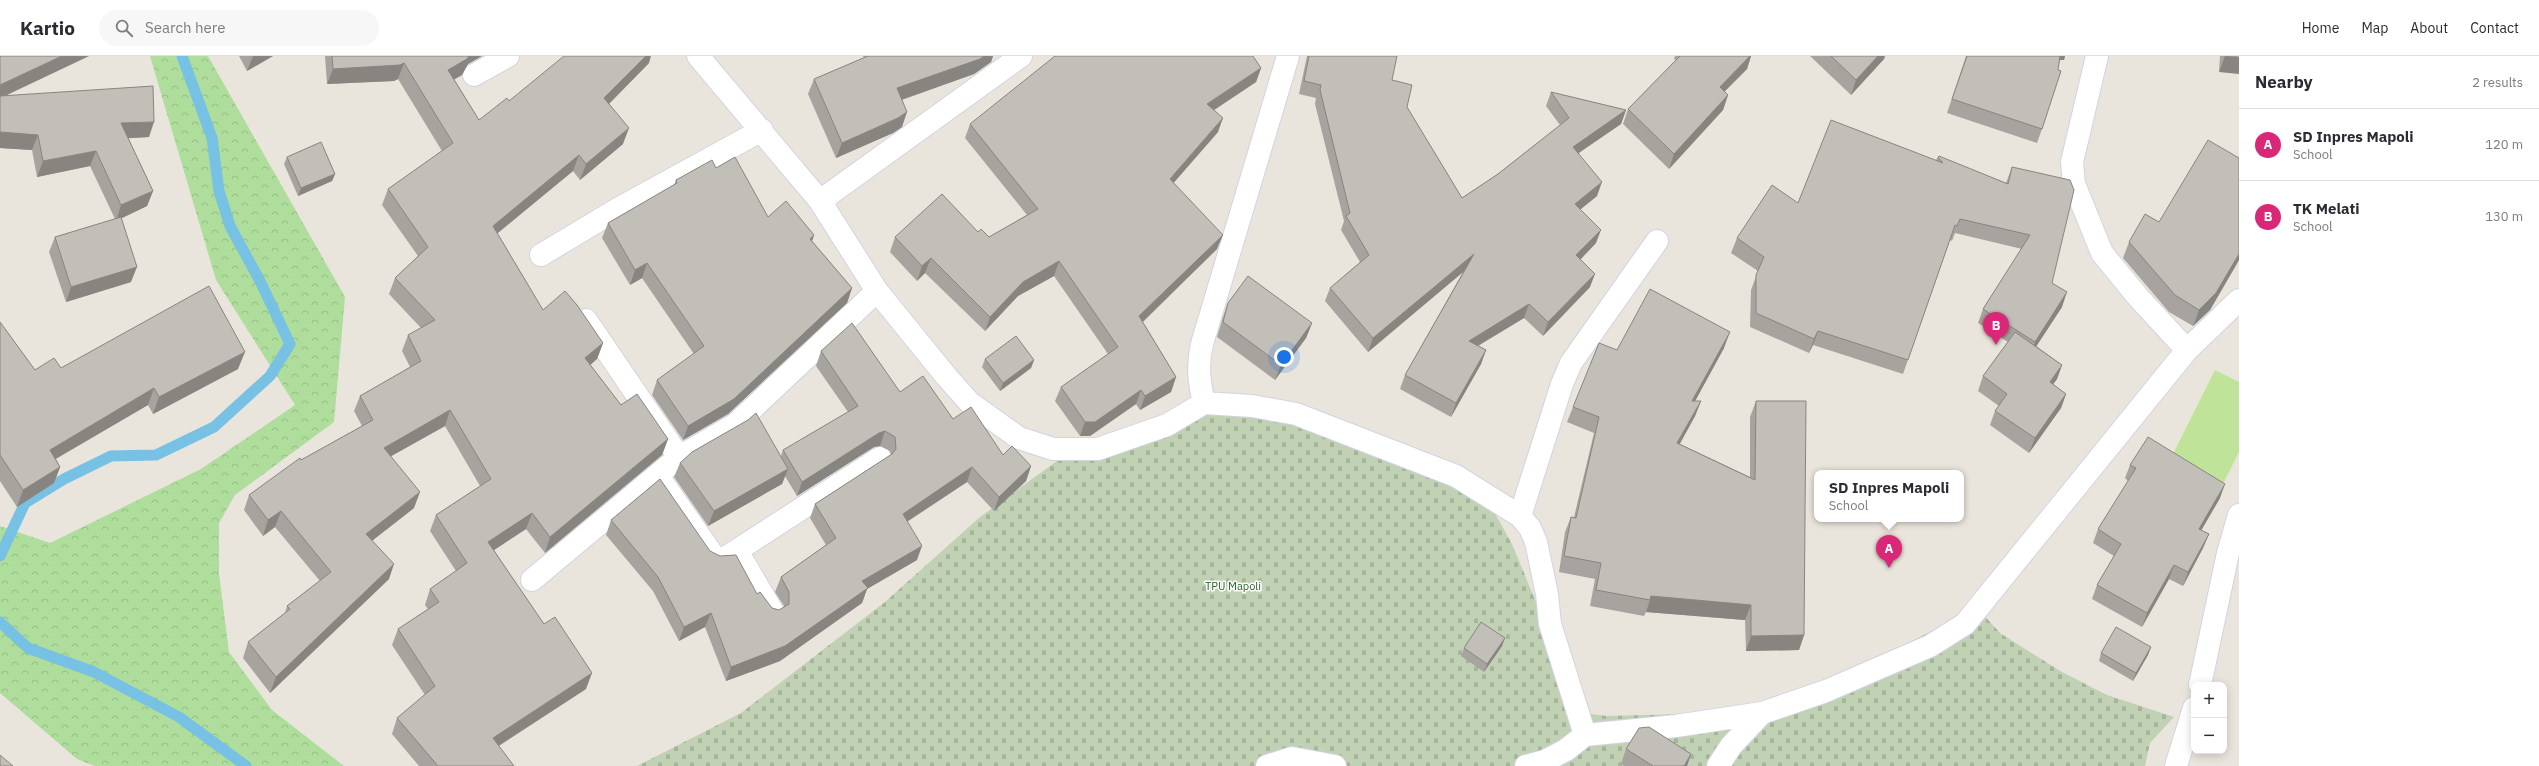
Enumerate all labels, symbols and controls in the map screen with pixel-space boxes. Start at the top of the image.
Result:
search box [99,10,379,46]
text: Kartio [20,16,75,40]
icon: search [113,17,135,39]
text: Search here [145,18,225,37]
text: Home [2302,19,2339,37]
text: Map [2361,19,2388,37]
text: About [2410,19,2448,37]
text: Contact [2470,19,2519,37]
text: Nearby [2255,71,2313,93]
text: 2 results [2472,74,2523,91]
text: SD Inpres Mapoli [2293,127,2414,146]
text: A [2264,136,2272,153]
text: 120 m [2485,136,2523,153]
text: School [2293,146,2333,163]
text: TK Melati [2293,199,2359,218]
text: B [2264,208,2272,225]
text: 130 m [2485,208,2523,225]
text: School [2293,218,2333,235]
pin: B [1983,312,2009,345]
your location [1274,347,1294,367]
popup [1814,470,1964,522]
text: SD Inpres Mapoli [1829,478,1949,497]
text: School [1829,497,1868,514]
pin: A [1876,535,1902,568]
park label: TPU Mapoli [1205,579,1261,593]
map controls [2191,682,2227,754]
button: + [2191,682,2227,718]
button: − [2191,718,2227,754]

